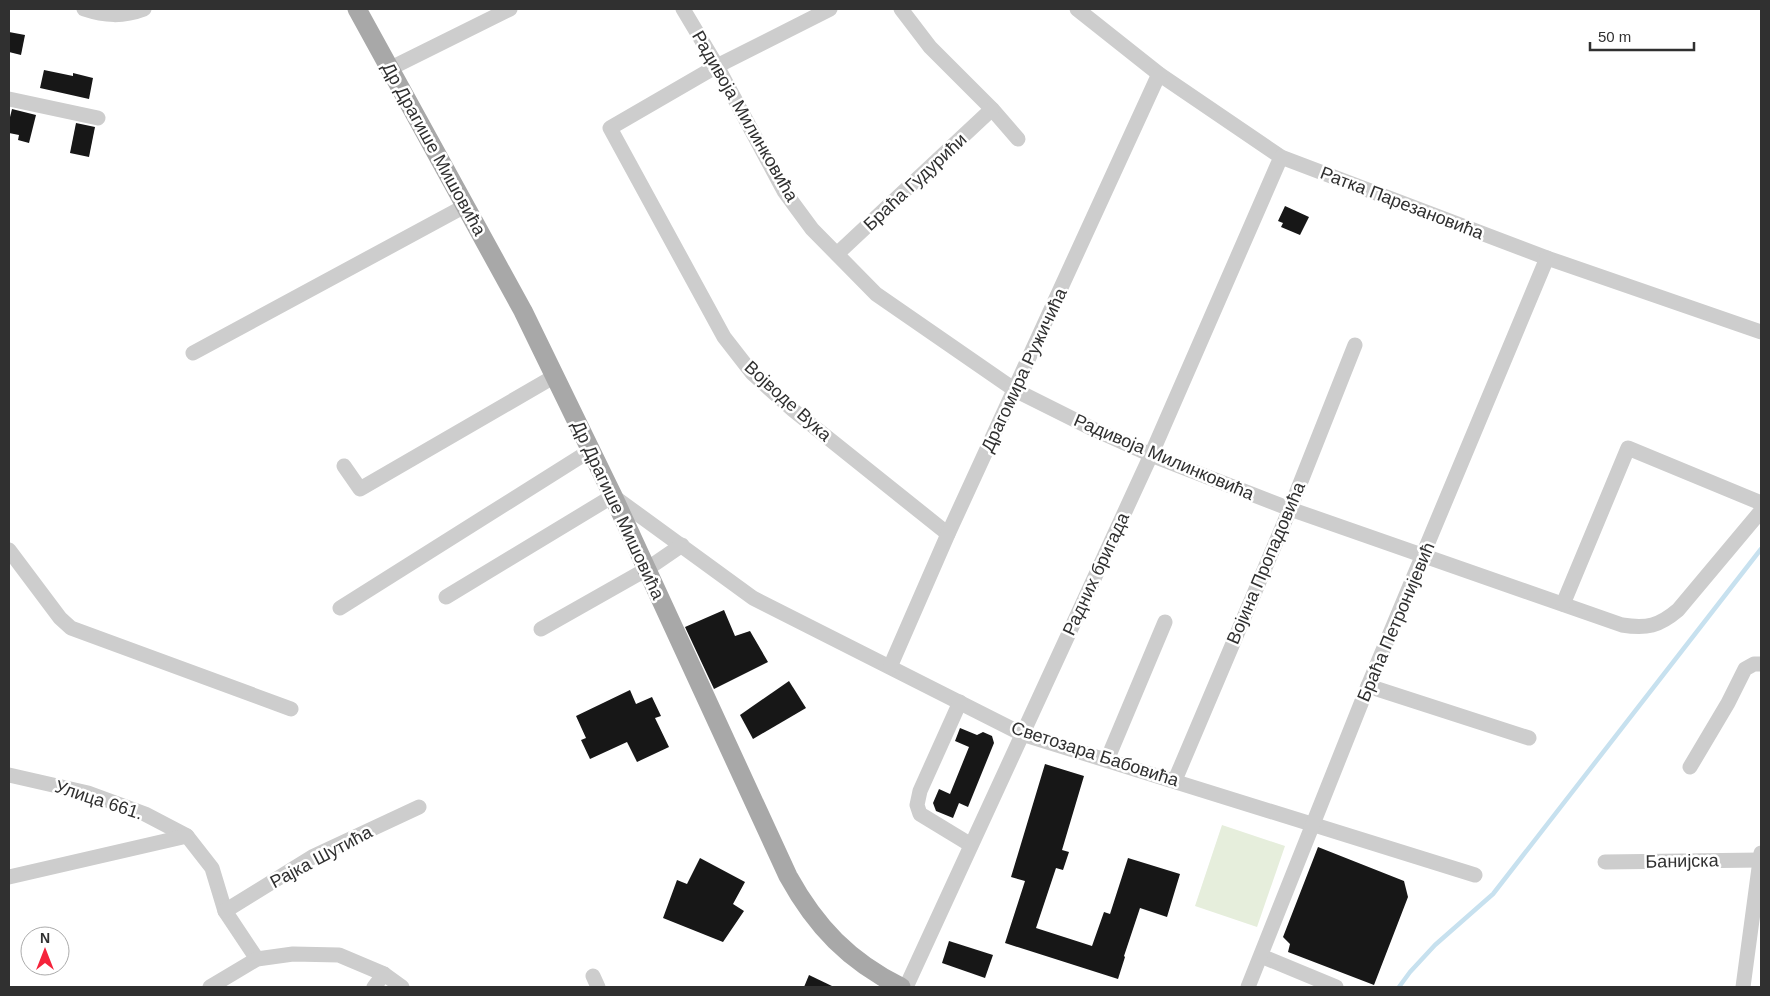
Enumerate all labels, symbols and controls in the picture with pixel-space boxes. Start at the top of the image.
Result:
scale bar [1590,20,1694,52]
street label: Радивоја Милинковића [688,27,803,206]
text: 50 m [1598,28,1631,45]
street label: Др Драгише Мишовића [378,59,490,240]
street label: Браћа Гудурићи [859,129,971,235]
street label: Ратка Парезановића [1318,163,1487,244]
street label: Драгомира Ружичића [977,284,1071,455]
street label: Војводе Вука [741,357,836,446]
street label: Радивоја Милинковића [1071,410,1258,504]
street label: Др Драгише Мишовића [568,418,669,603]
street label: Војина Пропадовића [1223,478,1310,647]
street label: Радних бригада [1059,509,1134,638]
street label: Браћа Петронијевић [1353,539,1439,705]
street label: Светозара Бабовића [1009,717,1182,791]
street label: Улица 661. [53,776,145,824]
street label: Рајка Шутића [267,821,376,892]
street label: Банијска [1645,850,1720,872]
north arrow [20,926,70,976]
text: N [40,930,50,946]

